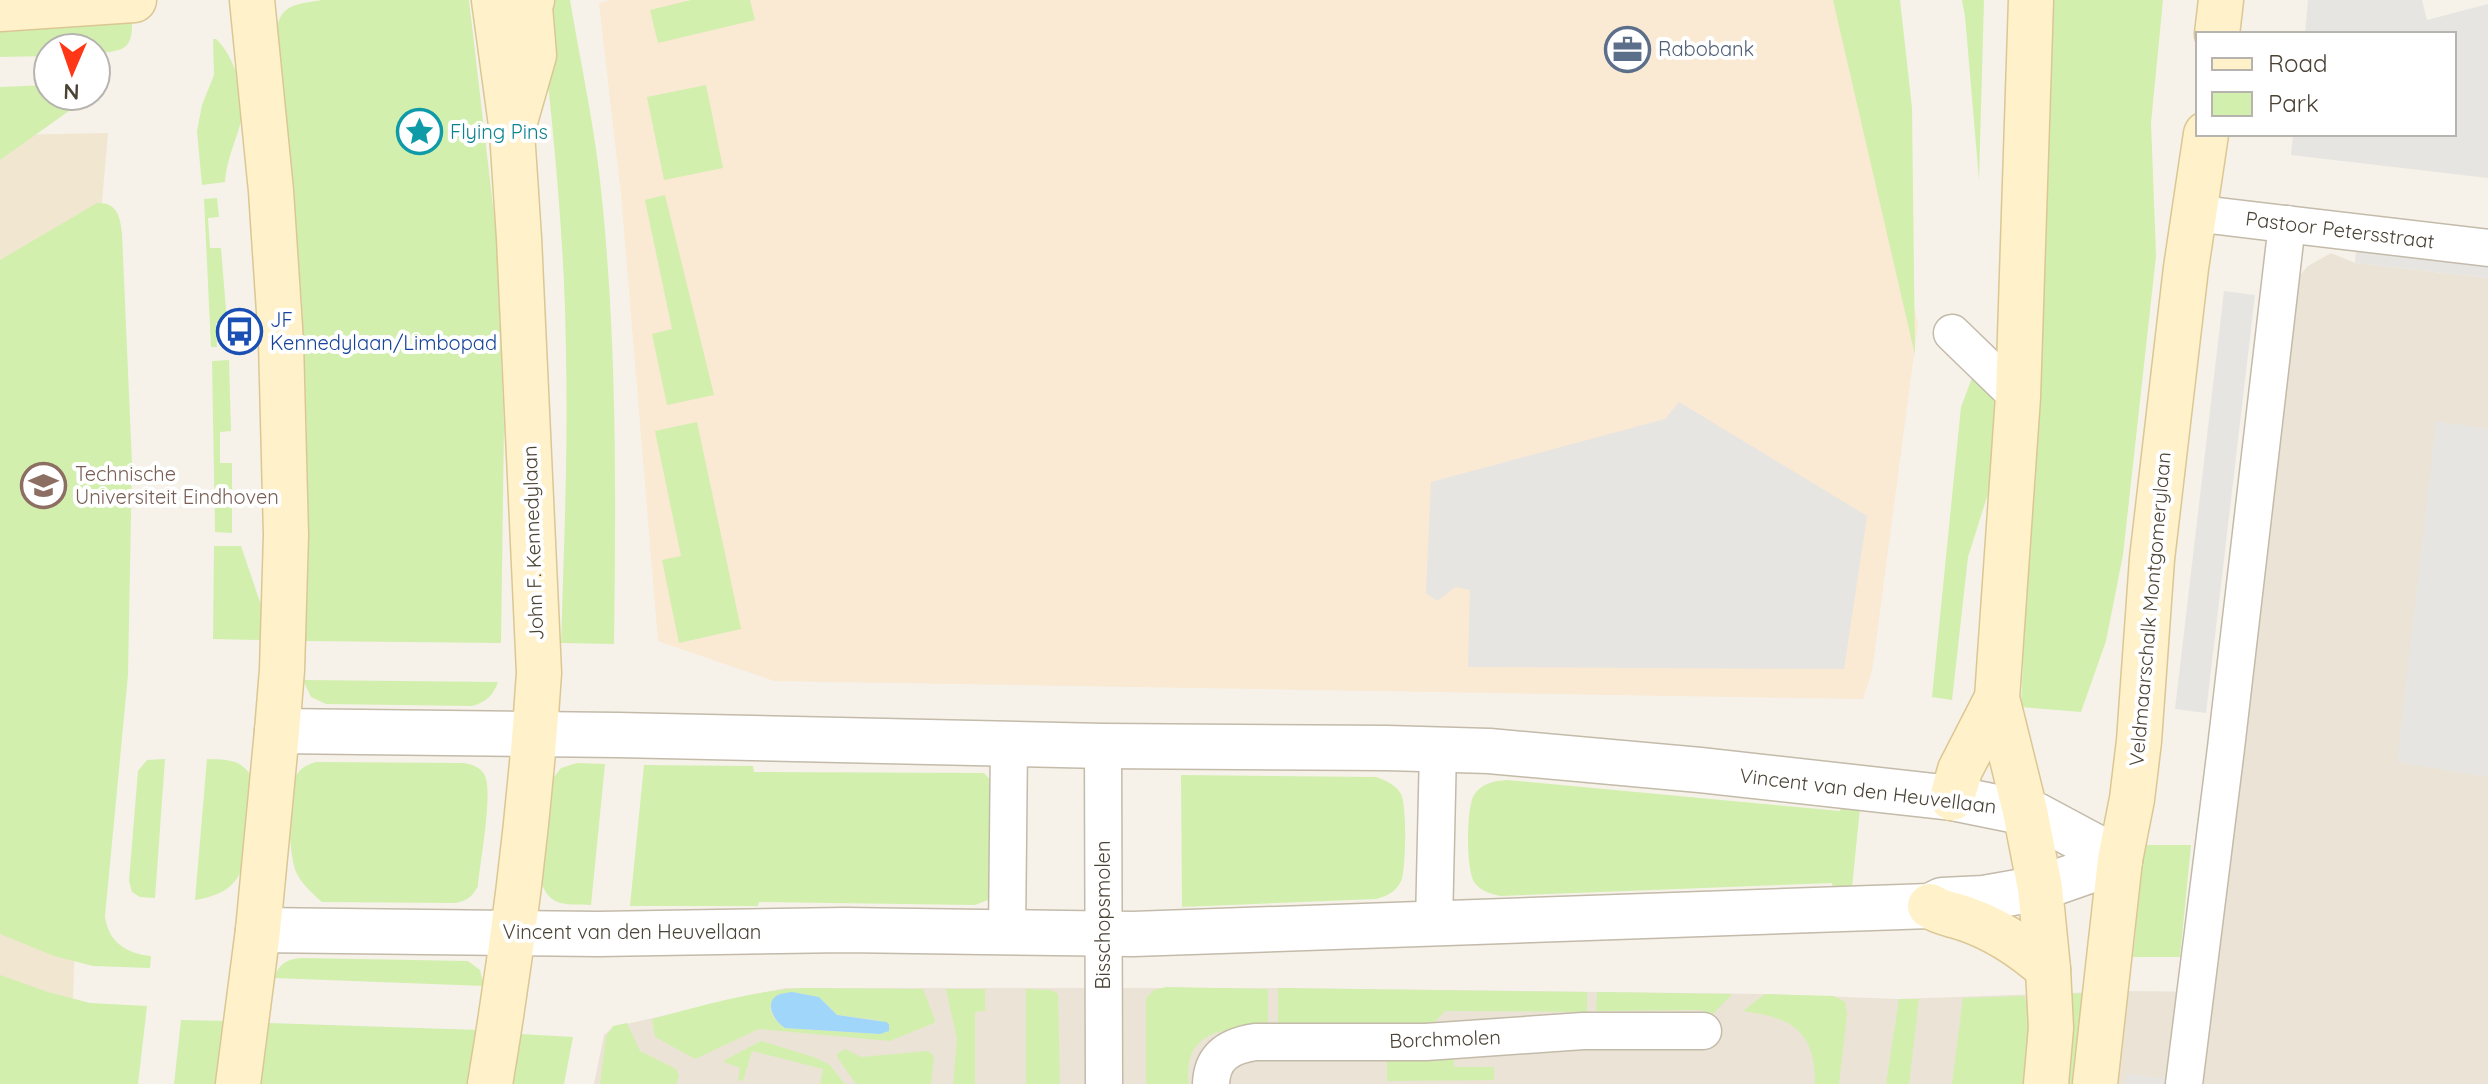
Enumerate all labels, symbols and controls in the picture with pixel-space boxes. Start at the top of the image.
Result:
office icon: Rabobank [1603,25,1651,73]
north arrow [32,32,112,112]
legend [2196,32,2456,136]
place label: Rabobank [1658,36,1754,61]
text: Road [2268,48,2328,78]
text: N [63,78,80,106]
text: Park [2268,88,2319,118]
place icon: Flying Pins [395,108,443,156]
place label: Flying Pins [450,119,548,144]
street label: Pastoor Petersstraat [2244,206,2436,254]
place label: JF Kennedylaan/Limbopad [270,307,497,355]
bus stop icon: JF Kennedylaan/Limbopad [215,308,263,356]
street label: John F. Kennedylaan [517,445,548,641]
street label: Veldmaarschalk Montgomerylaan [2123,451,2176,767]
place label: Technische Universiteit Eindhoven [75,461,279,509]
school or university icon: Technische Universiteit Eindhoven [20,462,68,510]
street label: Vincent van den Heuvellaan [1738,762,1998,819]
street label: Bisschopsmolen [1090,841,1115,989]
street label: Vincent van den Heuvellaan [503,919,761,944]
street label: Borchmolen [1389,1024,1501,1053]

